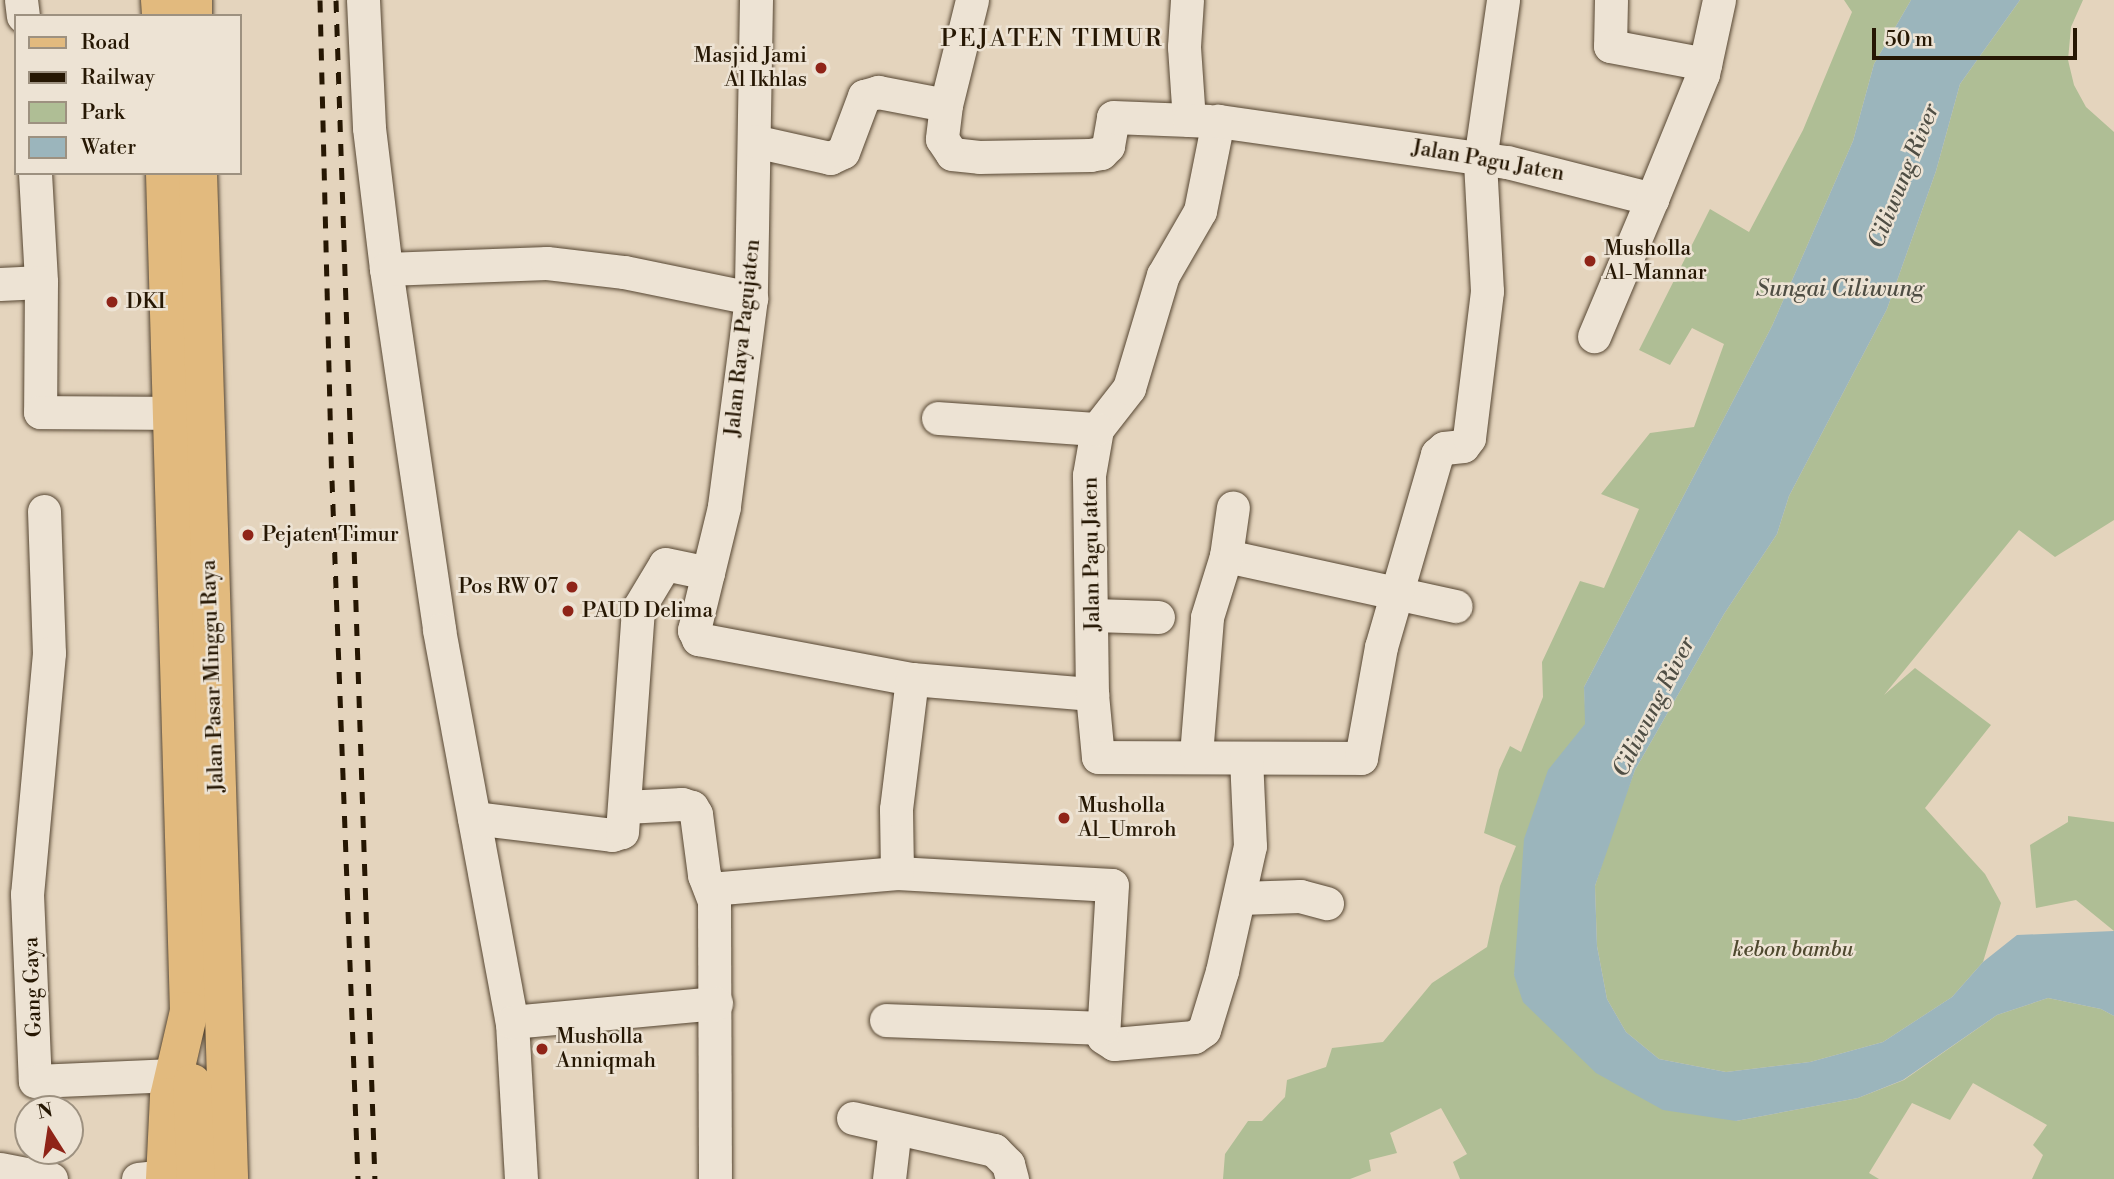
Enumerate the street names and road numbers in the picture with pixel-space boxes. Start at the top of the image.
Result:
street label: Jalan Pagu Jaten [1410,135,1566,187]
street label: Jalan Raya Pagujaten [720,238,766,438]
street label: Jalan Pagu Jaten [1078,477,1106,631]
street label: Jalan Pasar Minggu Raya [196,559,230,793]
street label: Gang Gaya [19,936,47,1038]

